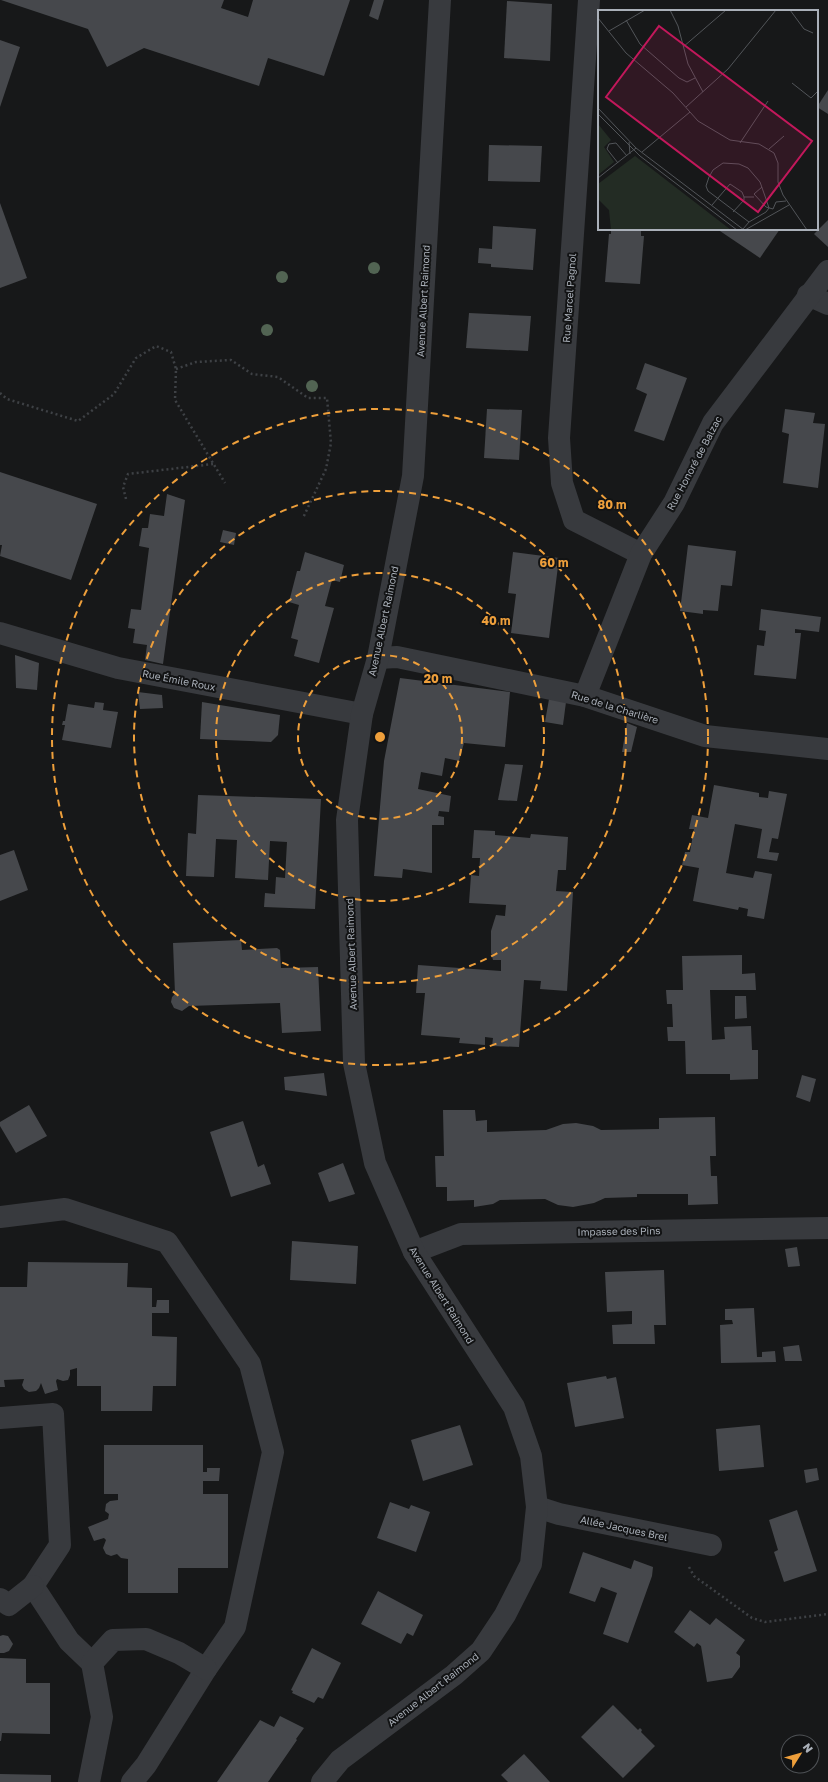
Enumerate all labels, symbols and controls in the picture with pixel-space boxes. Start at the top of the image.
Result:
inset map [598,10,818,230]
street label: Avenue Albert Raimond [414,245,432,357]
street label: Rue Marcel Pagnol [560,253,578,343]
street label: Rue Honoré de Balzac [664,413,724,512]
text: 80 m [598,497,626,512]
text: 60 m [540,555,568,570]
street label: Avenue Albert Raimond [365,565,401,677]
text: 40 m [482,613,510,628]
street label: Rue Émile Roux [141,667,217,693]
text: 20 m [424,671,452,686]
street label: Rue de la Charlière [570,688,660,726]
centre of rings [373,730,387,744]
street label: Avenue Albert Raimond [343,898,359,1010]
street label: Impasse des Pins [577,1224,661,1238]
street label: Avenue Albert Raimond [407,1244,477,1346]
street label: Allée Jacques Brel [579,1513,669,1543]
street label: Avenue Albert Raimond [385,1650,481,1728]
north arrow [780,1734,820,1774]
text: N [801,1740,816,1755]

